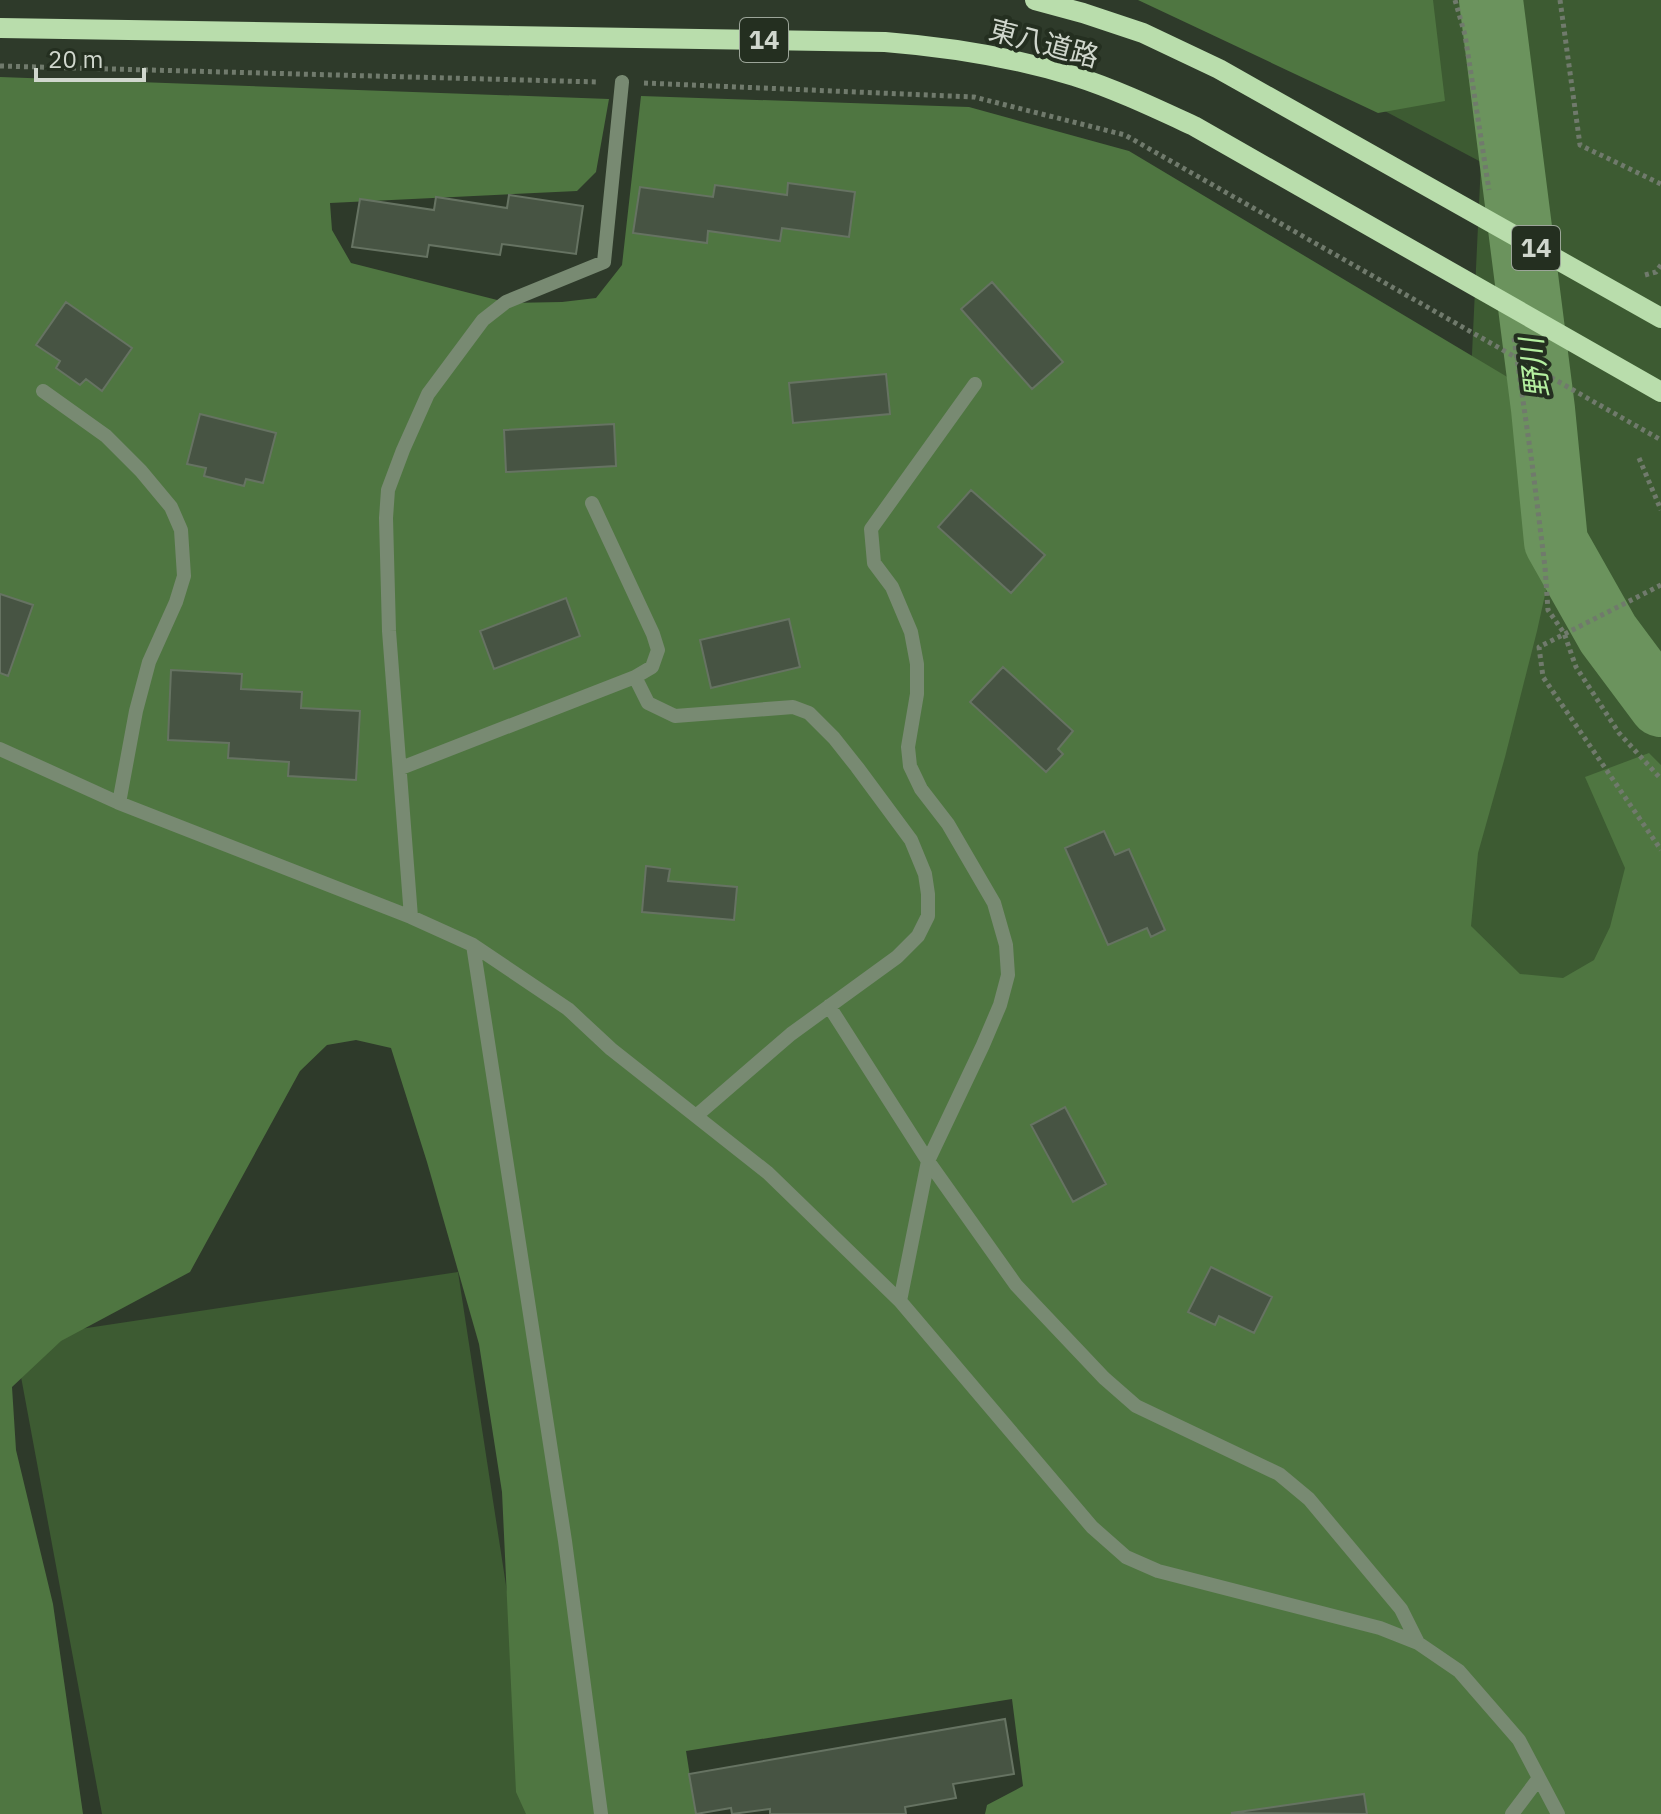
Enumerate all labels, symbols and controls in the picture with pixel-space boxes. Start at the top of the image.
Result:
street label: 東八道路 [985,10,1103,75]
road number: 14 [740,18,788,62]
scale bar [36,32,144,82]
text: 20 m [48,43,103,75]
road number: 14 [1512,226,1560,270]
water label: 野川 [1510,333,1557,400]

